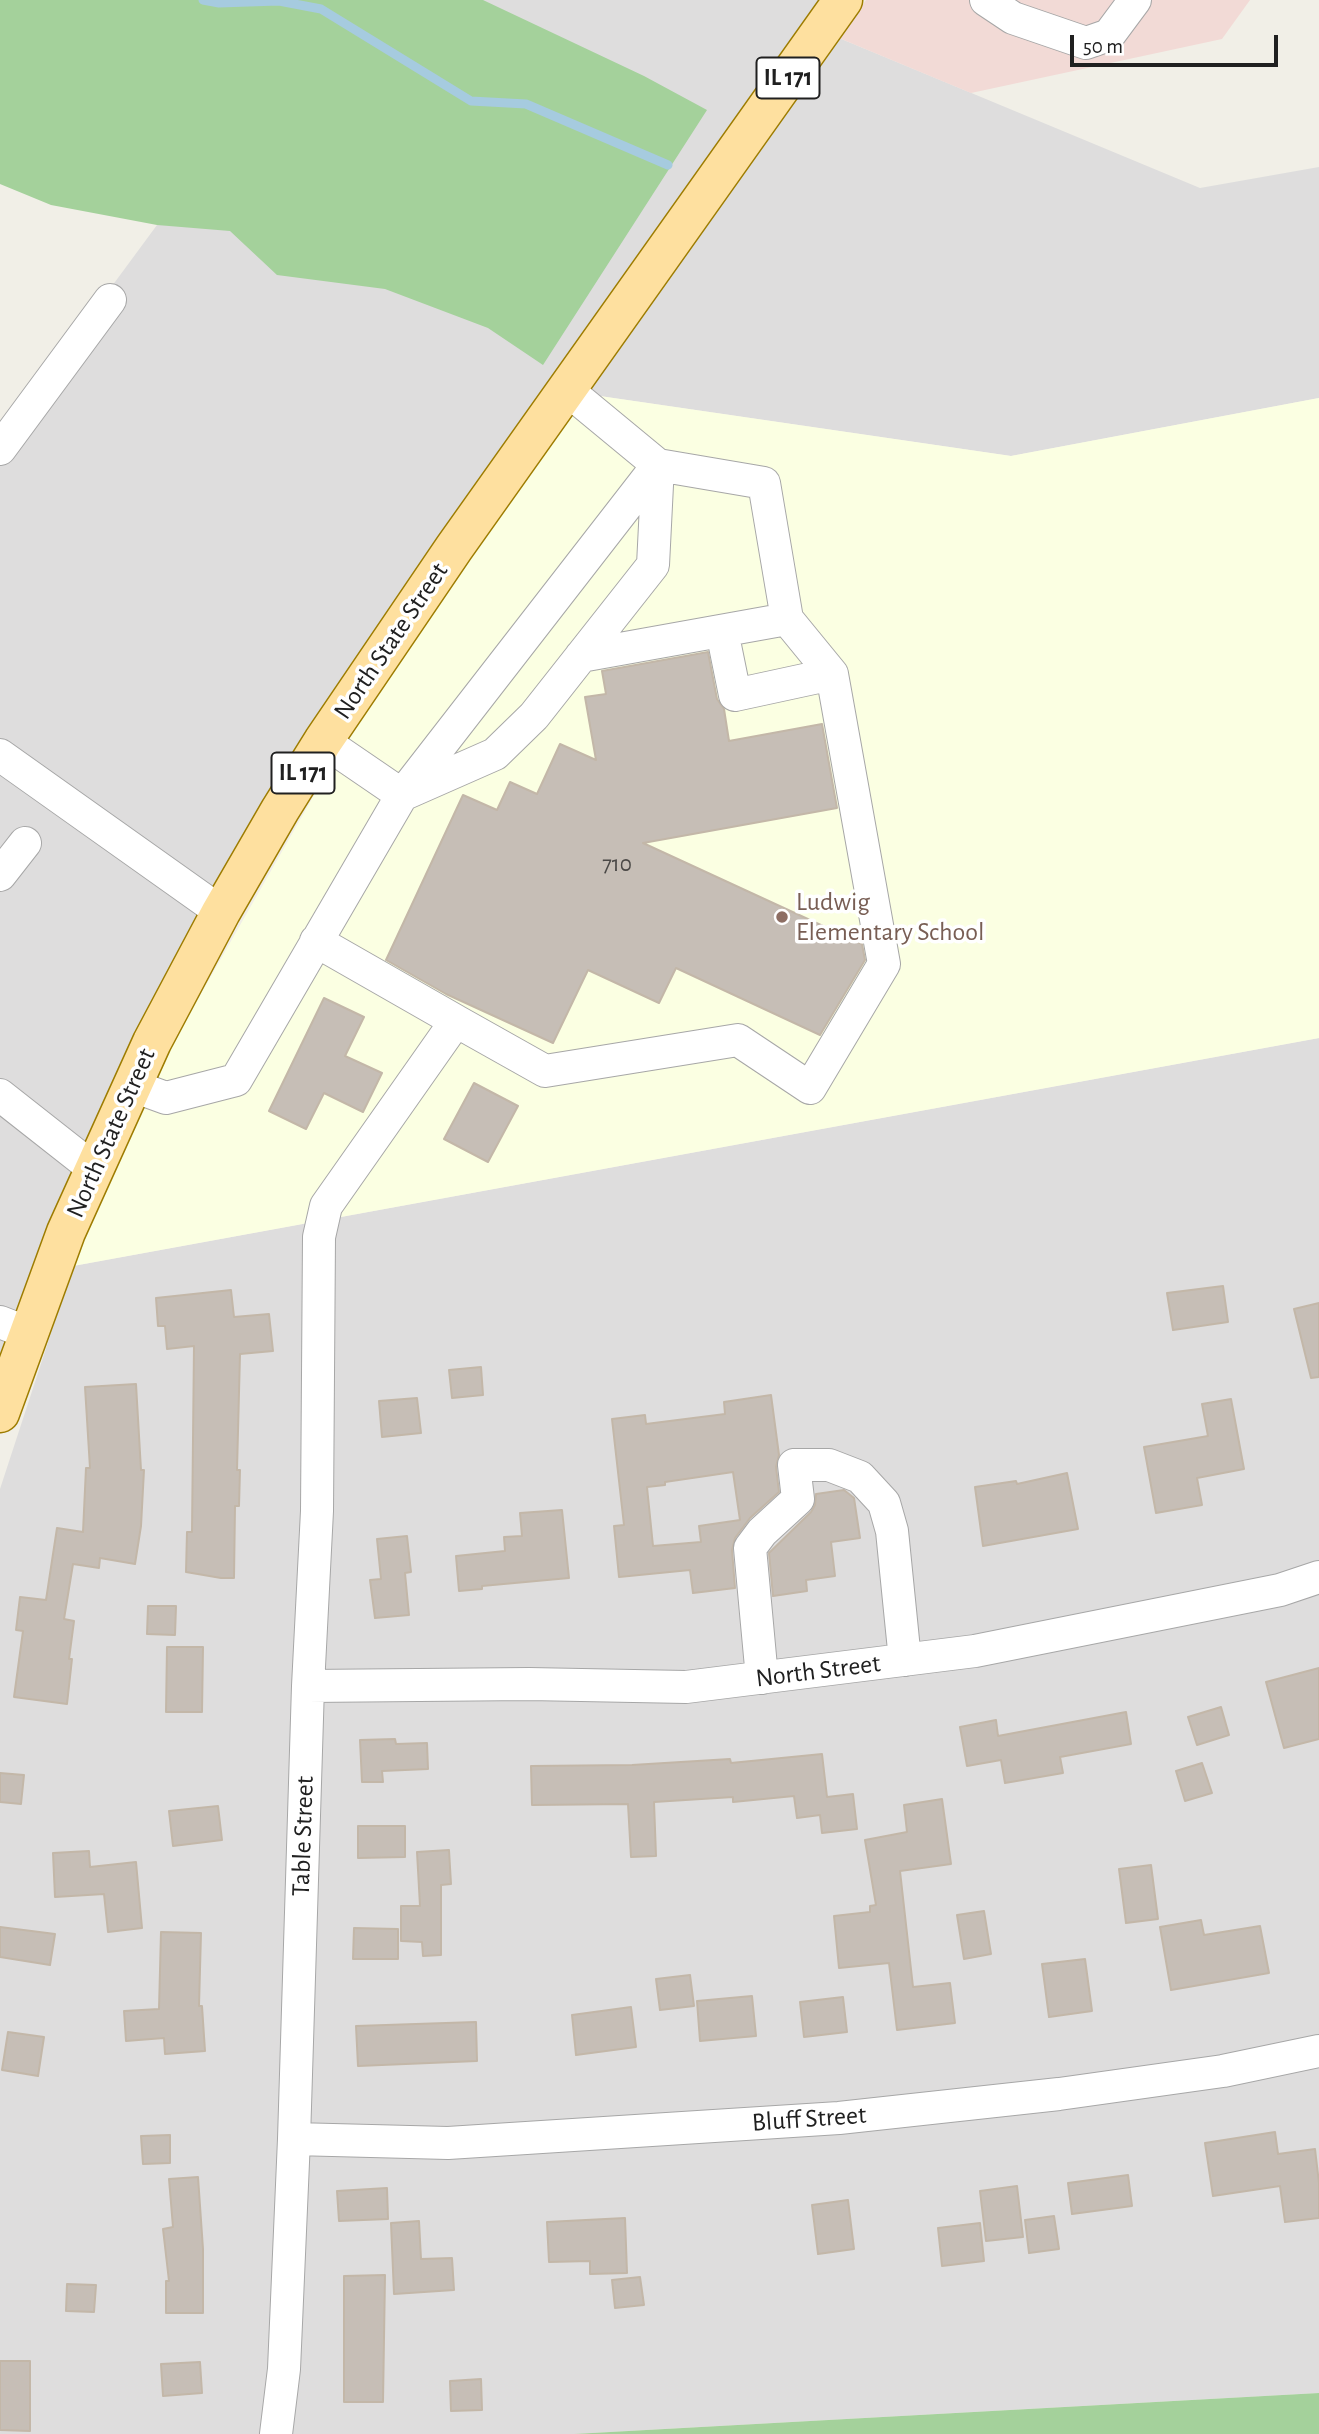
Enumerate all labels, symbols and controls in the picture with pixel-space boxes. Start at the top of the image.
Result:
scale bar [1074,21,1282,65]
text: 50 m [1083,36,1123,57]
road number: IL 171 [756,57,820,98]
street label: North State Street [327,557,455,725]
road number: IL 171 [272,752,334,794]
house number: 710 [602,850,632,878]
place label: Ludwig Elementary School [796,886,984,948]
marker: Ludwig Elementary School [774,909,790,925]
street label: North State Street [60,1043,162,1223]
street label: North Street [754,1648,882,1694]
street label: Table Street [285,1775,321,1897]
street label: Bluff Street [751,2099,867,2139]

